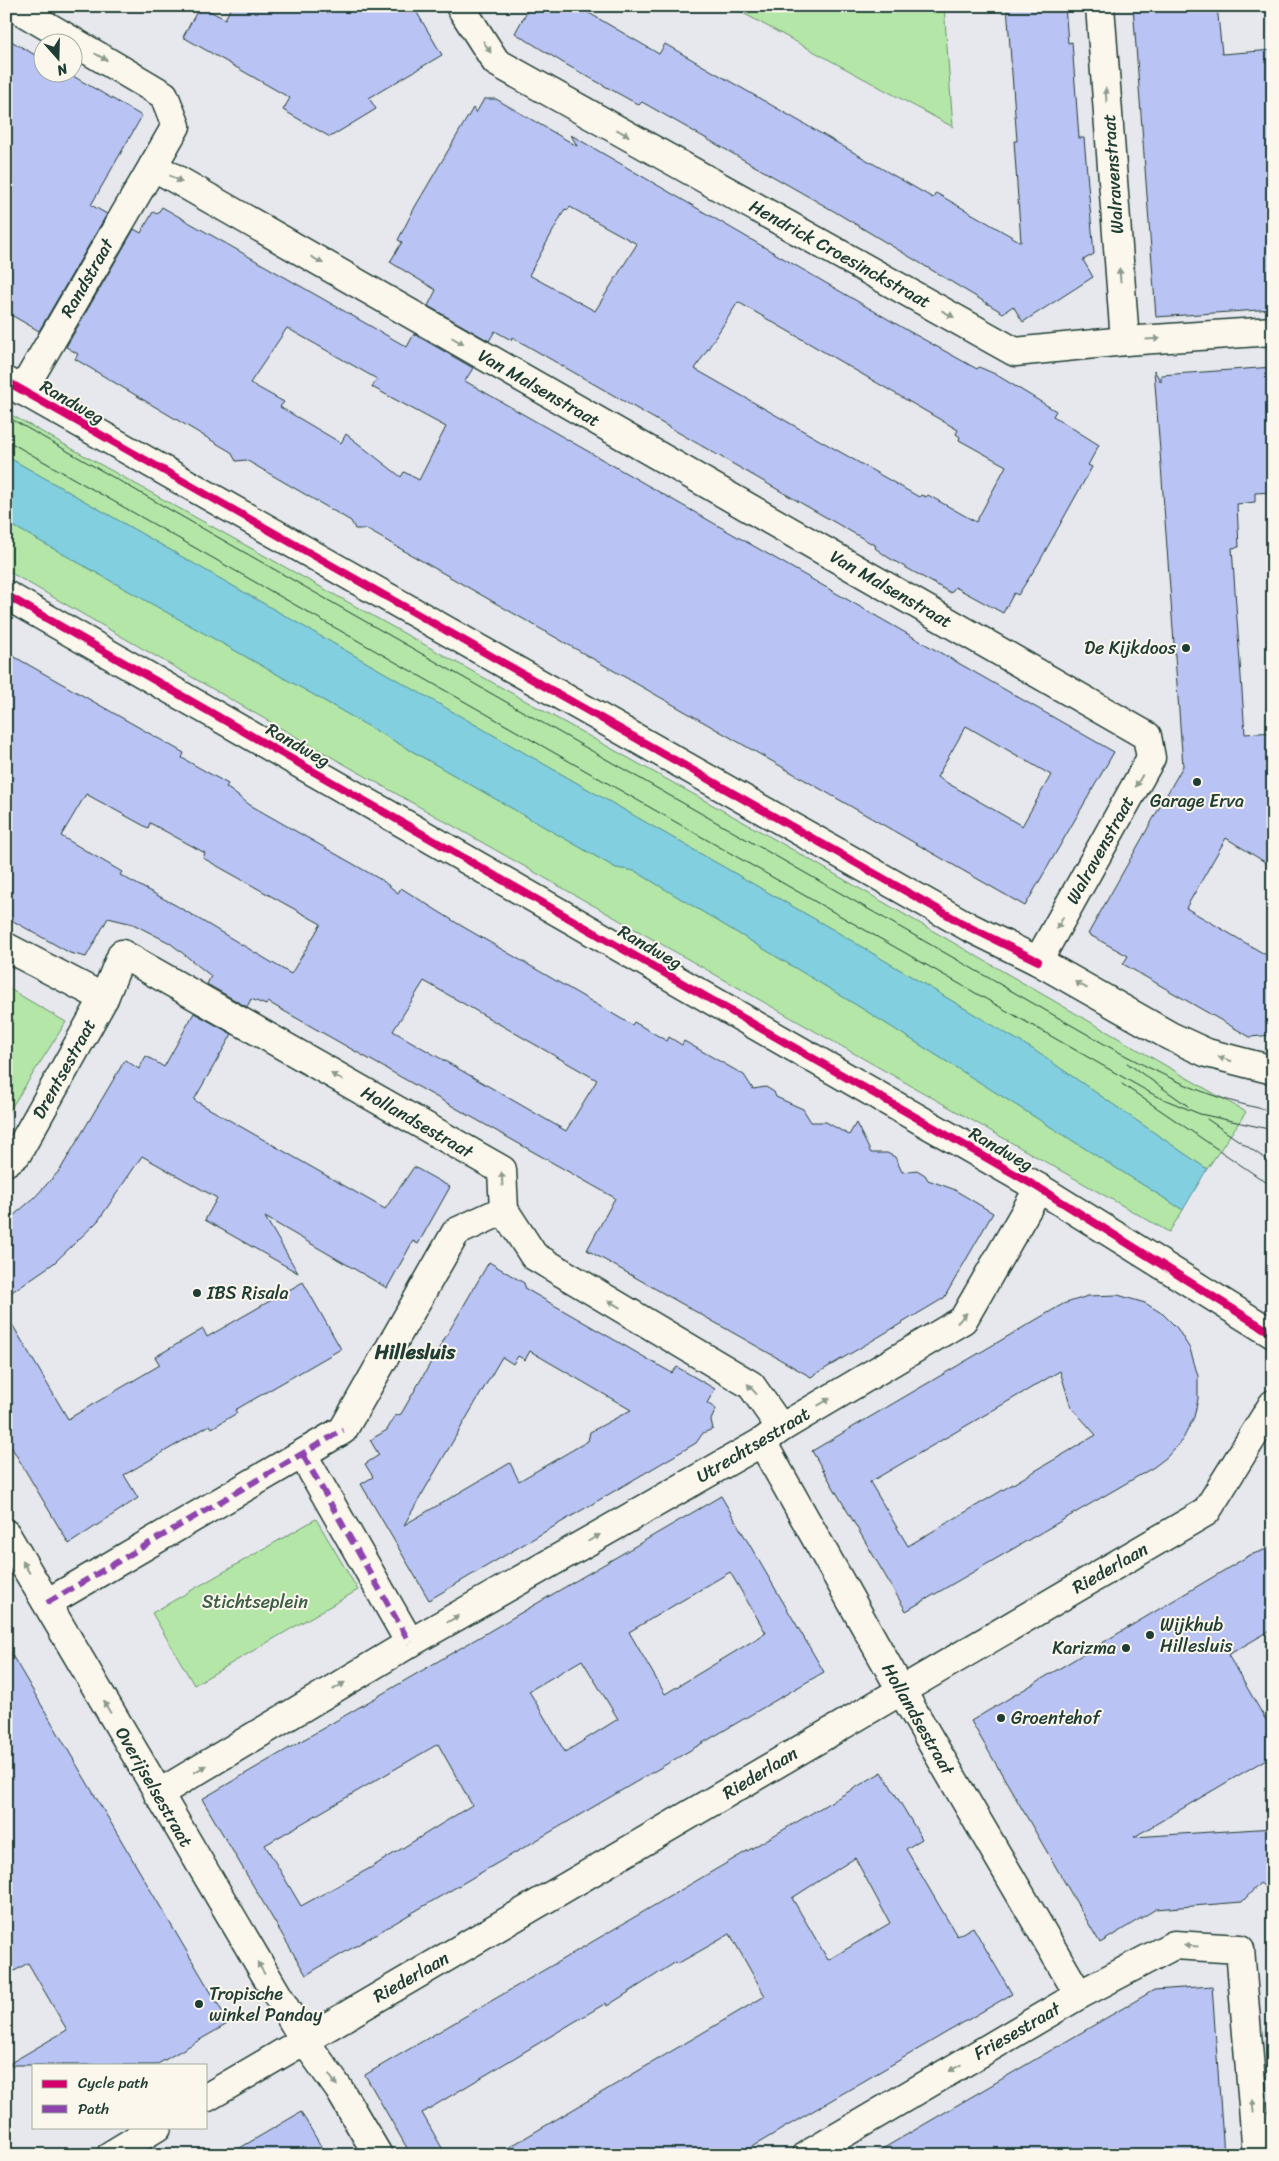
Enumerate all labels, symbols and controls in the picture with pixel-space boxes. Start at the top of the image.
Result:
north arrow [32,32,82,82]
one-way arrow [482,41,491,54]
one-way arrow [94,53,107,62]
text: N [53,56,72,83]
one-way arrow [1102,87,1110,103]
street label: Walravenstraat [1093,113,1133,235]
one-way arrow [616,128,629,137]
one-way arrow [170,175,183,184]
street label: Hendrick Croesinckstraat [743,191,937,317]
street label: Randstraat [51,232,123,324]
one-way arrow [311,256,324,265]
one-way arrow [1116,267,1124,283]
one-way arrow [941,310,955,319]
one-way arrow [1145,335,1161,343]
one-way arrow [451,337,466,345]
street label: Van Malsenstraat [472,340,606,436]
street label: Randweg [34,371,110,433]
street label: Van Malsenstraat [824,541,958,637]
place label: De Kijkdoos [1084,632,1177,664]
marker: De Kijkdoos [1180,642,1192,654]
street label: Randweg [260,714,336,776]
one-way arrow [1135,773,1143,788]
marker: Garage Erva [1191,776,1203,788]
place label: Garage Erva [1150,785,1244,817]
street label: Walravenstraat [1057,790,1143,910]
street label: Randweg [612,916,688,978]
one-way arrow [1056,916,1064,930]
one-way arrow [1074,981,1088,990]
street label: Drentsestraat [23,1013,105,1125]
one-way arrow [1218,1055,1233,1063]
one-way arrow [331,1072,344,1081]
street label: Hollandsestraat [355,1077,480,1168]
street label: Randweg [963,1118,1039,1180]
one-way arrow [497,1170,505,1186]
place label: IBS Risala [206,1277,289,1309]
marker: IBS Risala [191,1287,203,1299]
one-way arrow [608,1299,621,1308]
one-way arrow [956,1312,968,1324]
district label: Hillesluis [374,1335,456,1370]
one-way arrow [746,1383,758,1395]
street label: Utrechtsestraat [690,1398,817,1492]
one-way arrow [817,1398,830,1407]
street label: Riederlaan [1066,1533,1154,1603]
one-way arrow [587,1534,600,1543]
one-way arrow [21,1561,30,1574]
park label: Stichtseplein [202,1586,308,1618]
place label: Wijkhub Hillesluis [1160,1609,1233,1662]
one-way arrow [445,1615,460,1623]
marker: Wijkhub Hillesluis [1144,1629,1156,1641]
place label: Karizma [1052,1632,1116,1664]
marker: Karizma [1120,1642,1132,1654]
street label: Hollandsestraat [873,1657,964,1782]
one-way arrow [333,1681,346,1690]
one-way arrow [103,1701,112,1714]
place label: Groentehof [1011,1702,1102,1734]
marker: Groentehof [995,1712,1007,1724]
street label: Overijselsestraat [106,1721,202,1854]
street label: Riederlaan [716,1738,804,1808]
one-way arrow [193,1765,206,1774]
street label: Riederlaan [367,1942,455,2012]
one-way arrow [1183,1942,1199,1950]
one-way arrow [257,1961,266,1974]
place label: Tropische winkel Panday [209,1978,323,2031]
street label: Friesestraat [967,1993,1067,2069]
marker: Tropische winkel Panday [193,1998,205,2010]
one-way arrow [949,2063,962,2072]
legend [32,2064,208,2128]
text: Cycle path [78,2070,149,2096]
one-way arrow [327,2073,337,2086]
text: Path [78,2096,109,2122]
one-way arrow [1248,2098,1256,2114]

